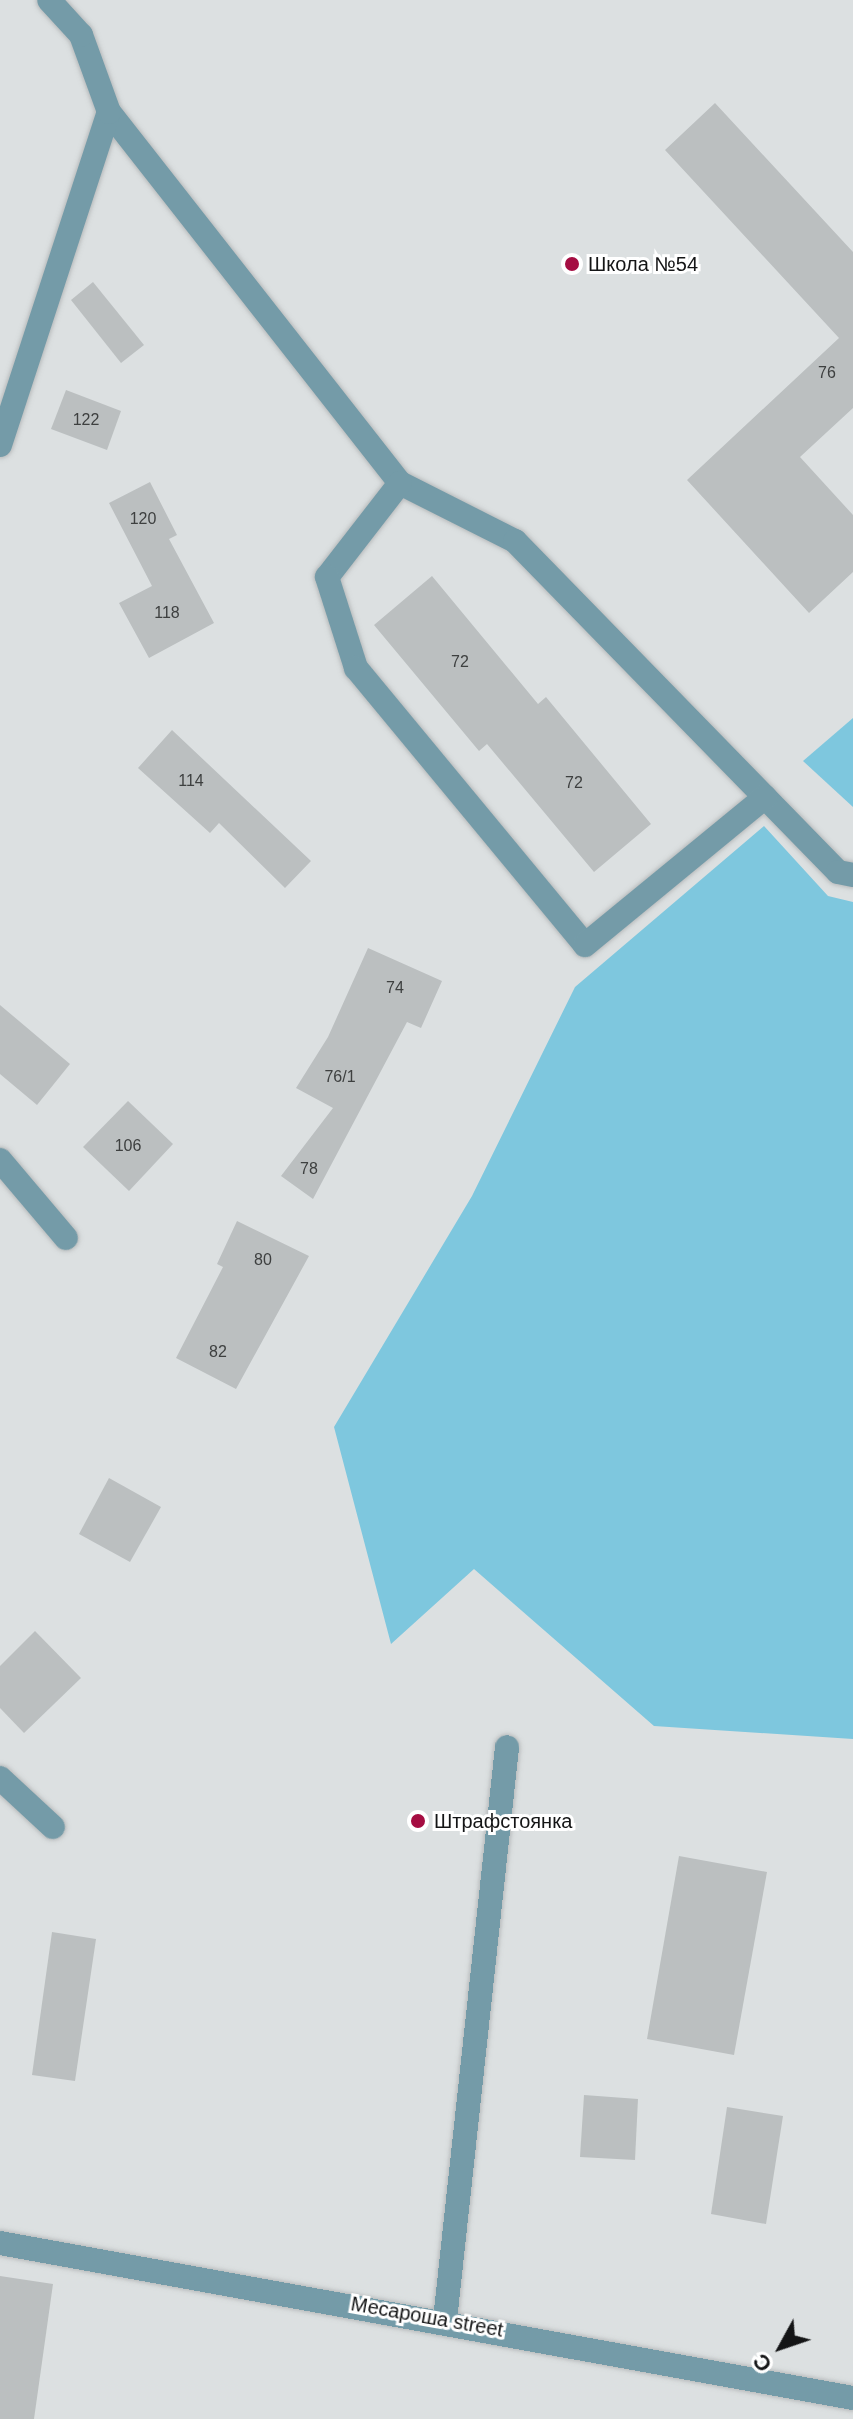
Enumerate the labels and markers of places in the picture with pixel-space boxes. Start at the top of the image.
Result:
place label: Школа №54 [588,252,698,276]
marker: Школа №54 [563,255,581,273]
place label: Штрафстоянка [434,1809,572,1833]
marker: Штрафстоянка [409,1812,427,1830]

